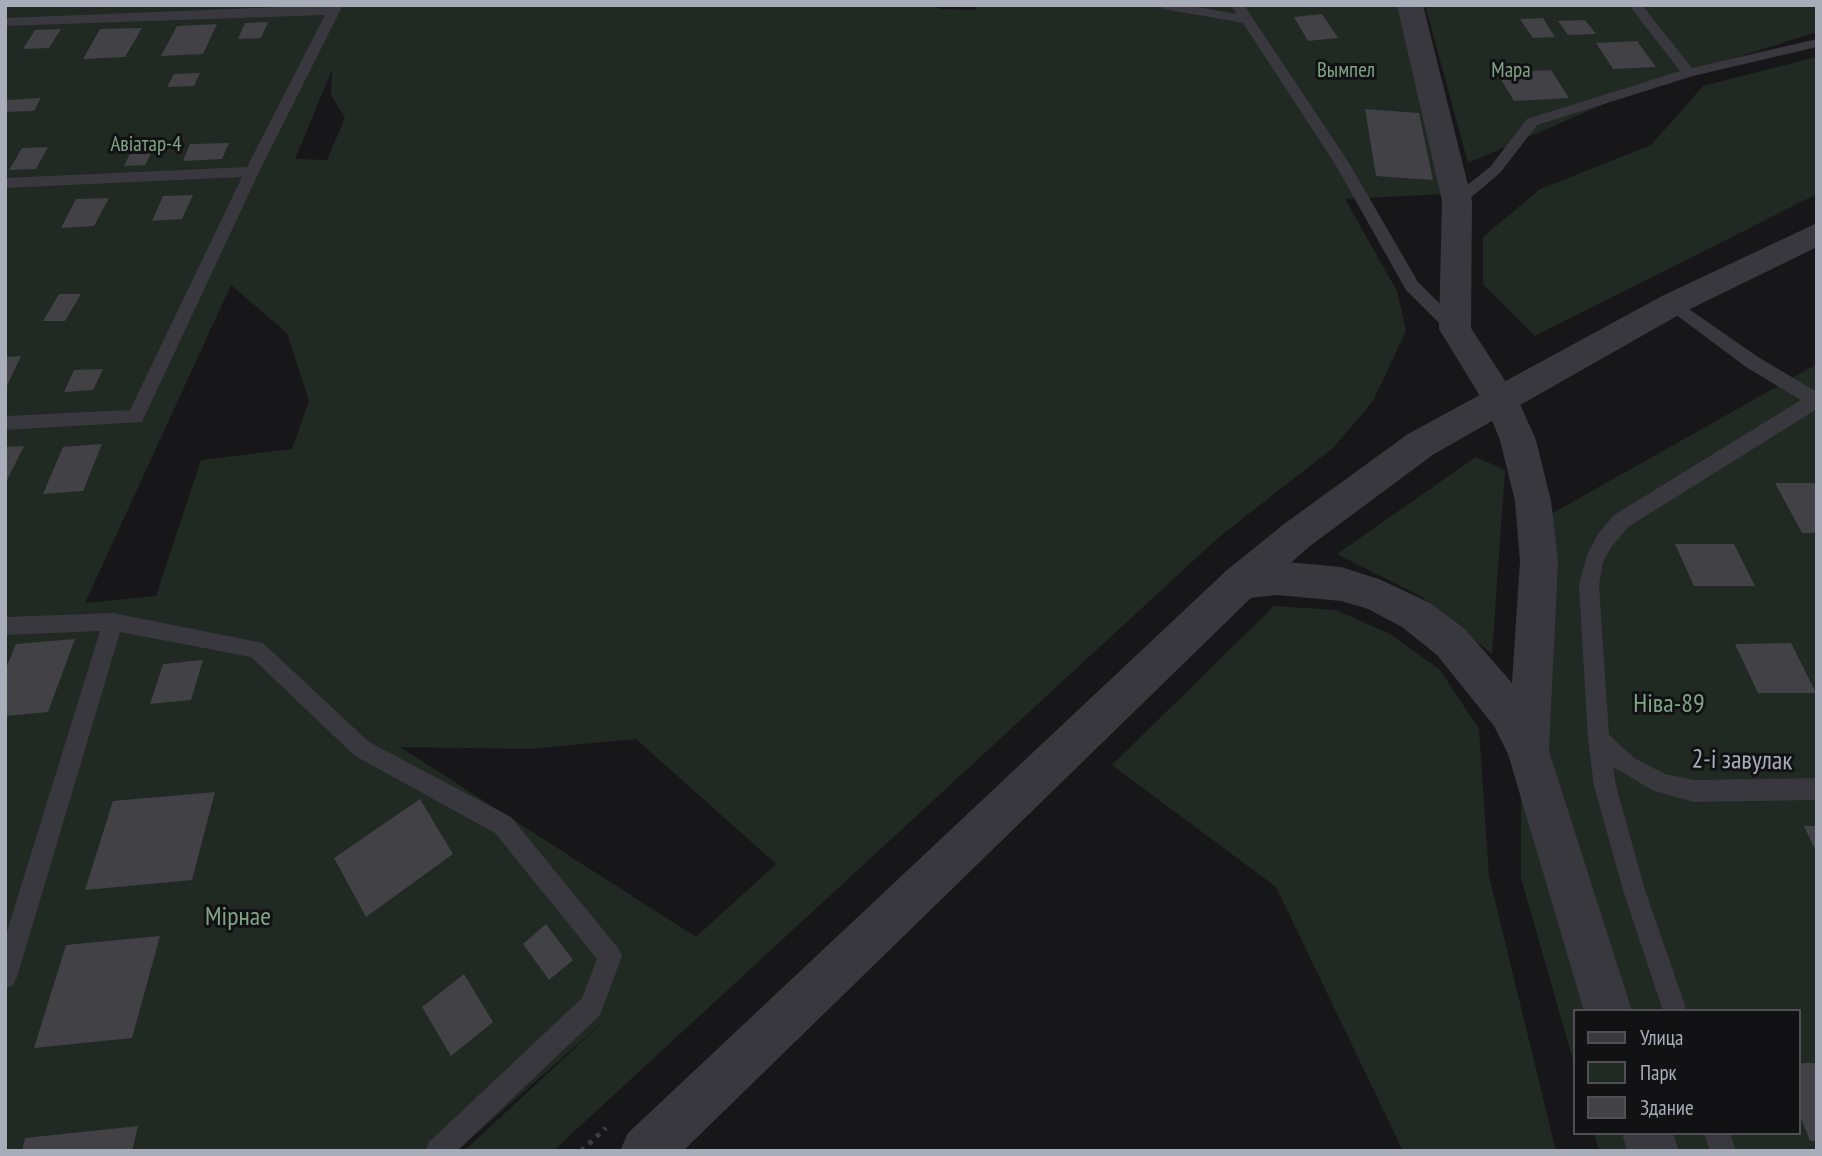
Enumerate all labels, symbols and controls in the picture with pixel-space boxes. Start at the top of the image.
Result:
park label: Вымпел [1317,58,1375,84]
park label: Мара [1491,58,1531,84]
park label: Авіатар-4 [110,132,182,158]
park label: Ніва-89 [1633,689,1705,721]
street label: 2-і завулак [1691,745,1793,777]
park label: Мірнае [205,902,271,934]
legend [1574,1009,1801,1135]
text: Улица [1640,1024,1683,1051]
text: Парк [1640,1059,1677,1086]
text: Здание [1640,1094,1694,1121]

